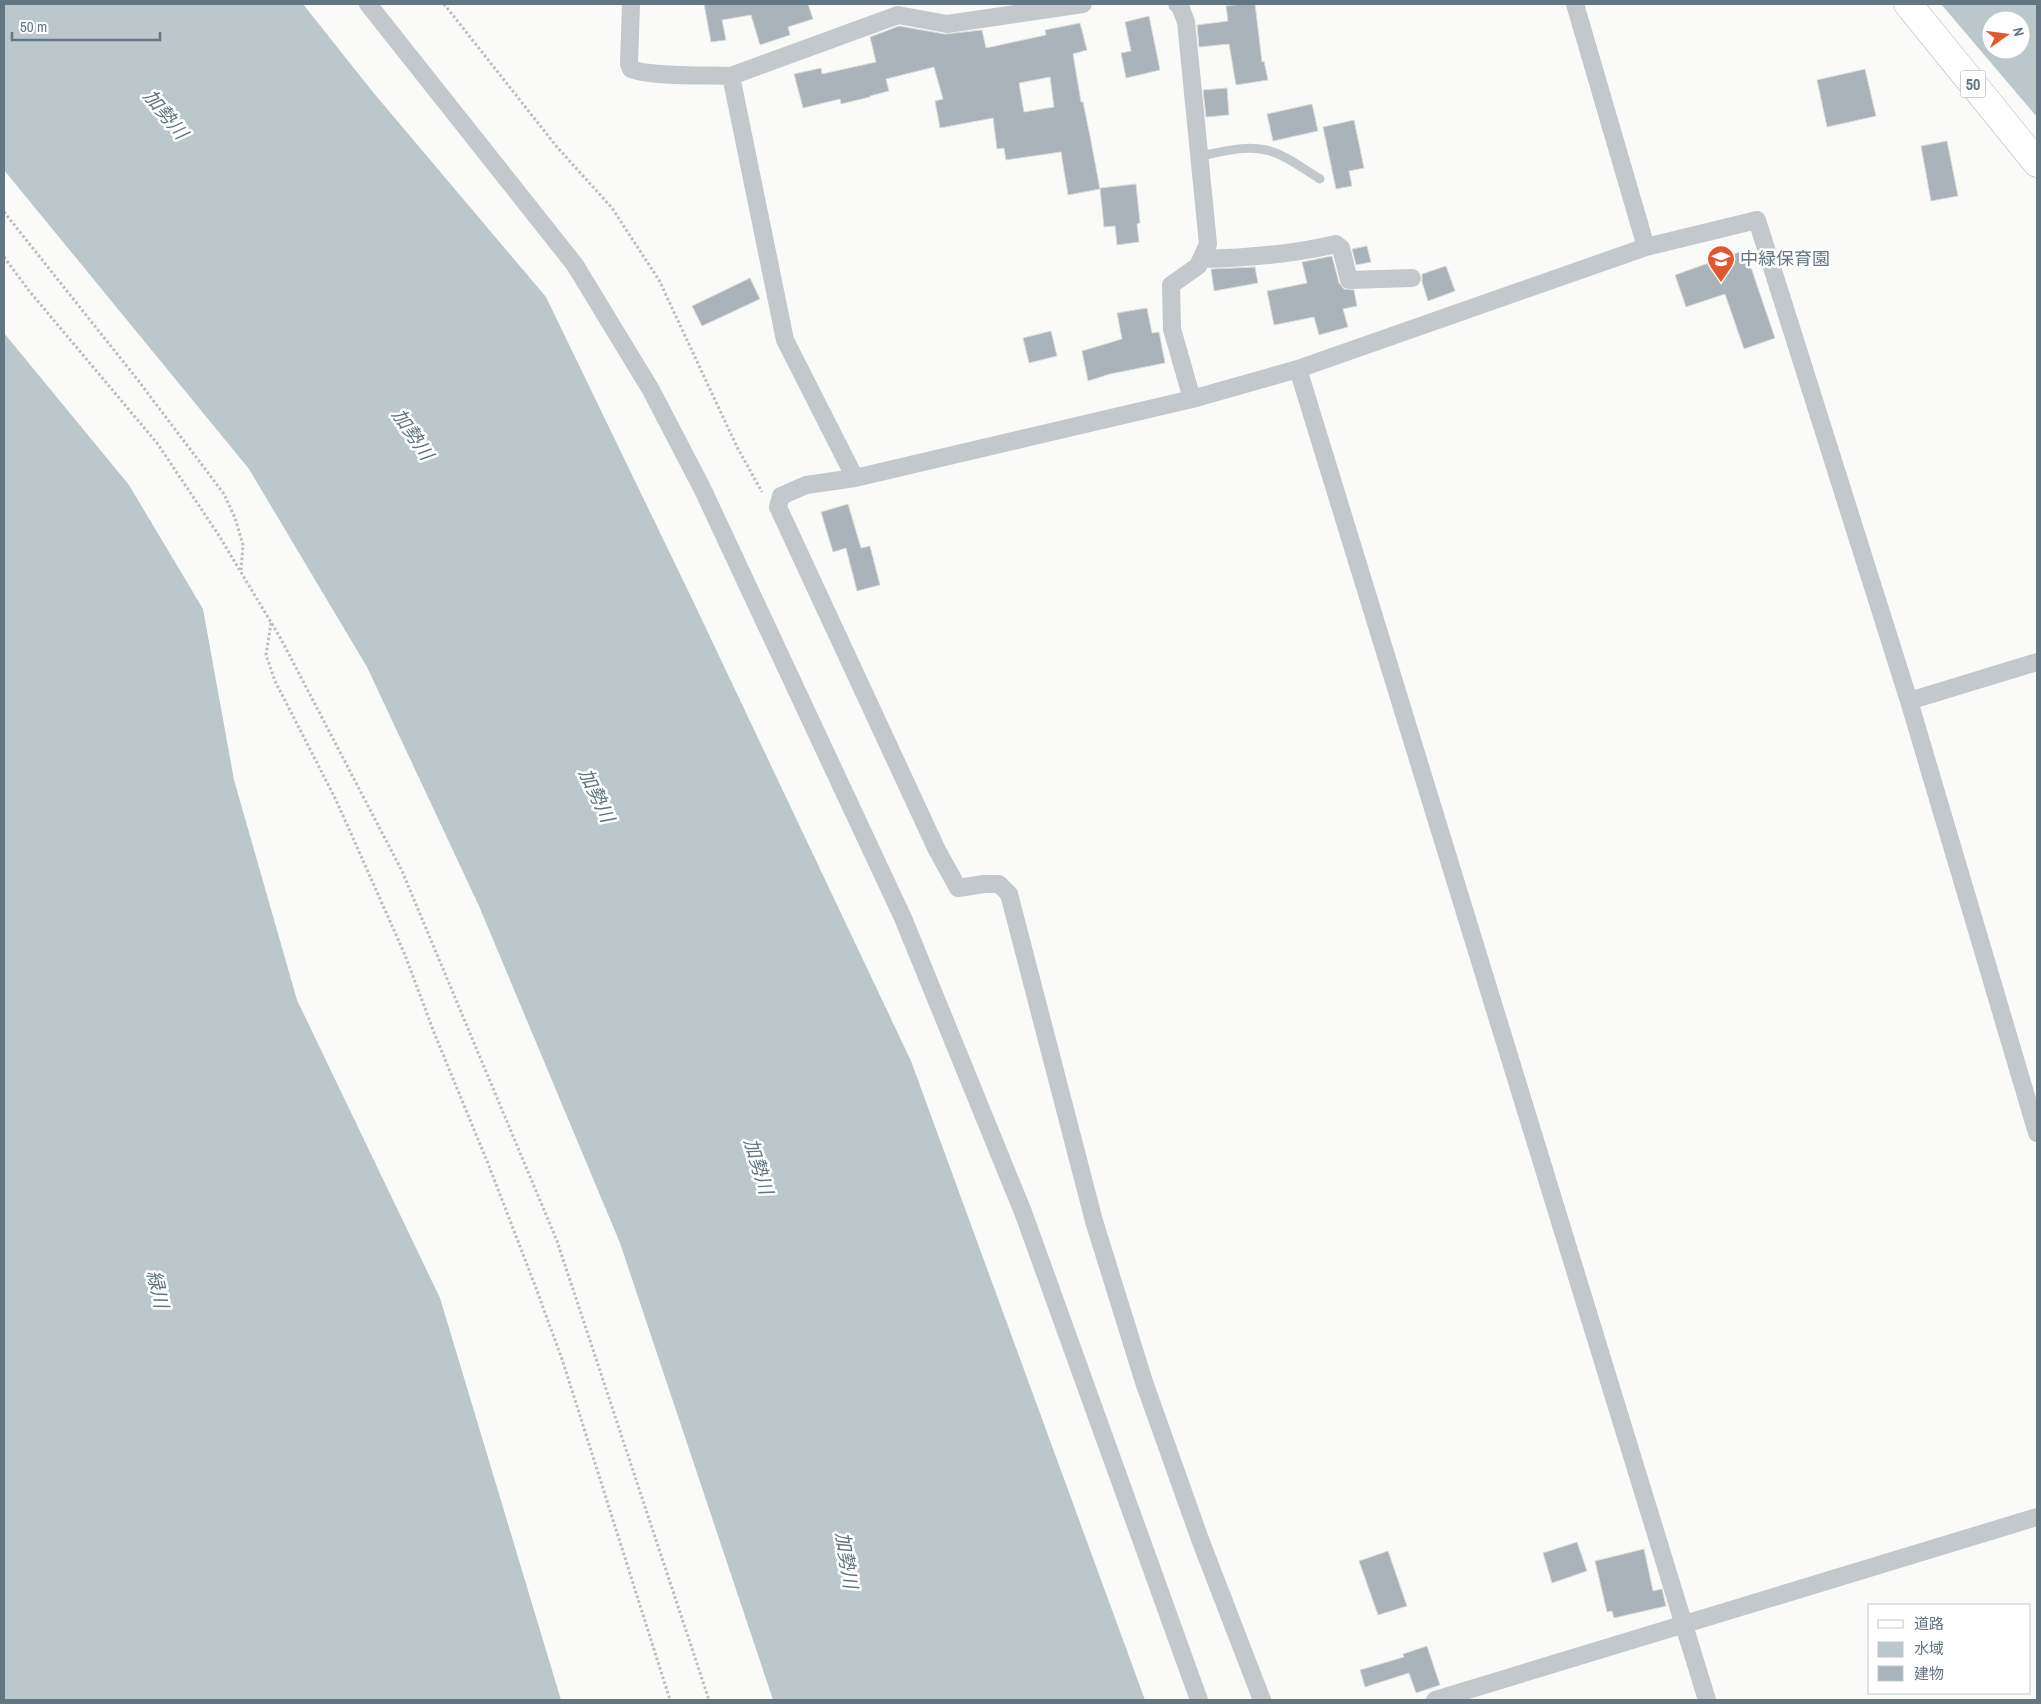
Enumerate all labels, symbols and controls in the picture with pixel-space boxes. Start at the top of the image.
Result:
scale bar [12,10,160,42]
north arrow [1981,10,2031,60]
text: 50 m [20,16,47,37]
text: N [2009,26,2028,38]
road number: 50 [1960,70,1986,98]
water label: 加勢川 [138,84,195,146]
school or university icon: 中緑保育園 [1706,244,1736,283]
place label: 中緑保育園 [1740,246,1830,271]
water label: 加勢川 [386,403,441,467]
water label: 加勢川 [573,764,622,828]
water label: 加勢川 [738,1135,780,1199]
water label: 緑川 [141,1268,175,1312]
water label: 加勢川 [830,1530,865,1592]
legend [1868,1604,2031,1694]
text: 道路 [1914,1613,1944,1634]
text: 水域 [1914,1638,1944,1659]
text: 建物 [1914,1663,1944,1684]

